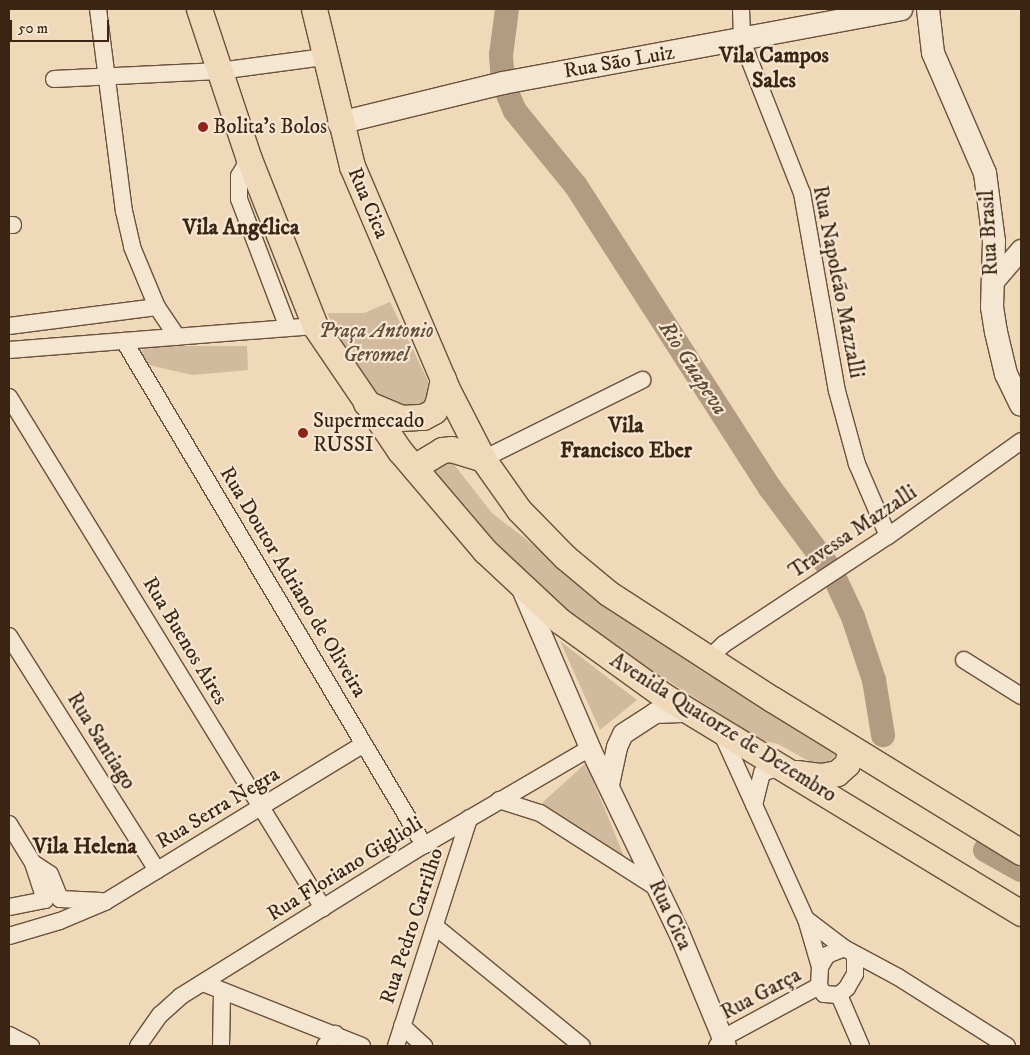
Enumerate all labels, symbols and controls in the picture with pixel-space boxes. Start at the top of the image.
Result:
scale bar [12,10,111,42]
text: 50 m [18,19,48,38]
street label: Rua São Luiz [562,40,676,84]
district label: Vila Campos Sales [719,42,829,94]
place label: Bolita's Bolos [213,114,327,140]
marker: Bolita's Bolos [197,121,209,133]
street label: Rua Cica [342,164,394,242]
street label: Rua Napoleão Mazzalli [807,184,869,380]
street label: Rua Brasil [974,189,1004,277]
district label: Vila Angélica [183,215,299,241]
water label: Rio Guapeva [653,316,733,420]
park label: Praça Antonio Geromel [319,318,433,368]
place label: Supermecado RUSSI [313,408,424,458]
district label: Vila Francisco Eber [560,412,692,464]
marker: Supermecado RUSSI [297,427,309,439]
street label: Rua Doutor Adriano de Oliveira [214,462,372,702]
street label: Travessa Mazzalli [784,480,922,584]
street label: Rua Buenos Aires [137,573,233,709]
street label: Avenida Quatorze de Dezembro [605,648,841,808]
street label: Rua Santiago [61,688,141,794]
street label: Rua Serra Negra [152,761,284,855]
street label: Rua Floriano Giglioli [263,811,427,927]
district label: Vila Helena [33,834,137,860]
street label: Rua Pedro Carrilho [375,845,449,1007]
street label: Rua Cica [643,876,697,954]
street label: Rua Garça [717,962,805,1026]

